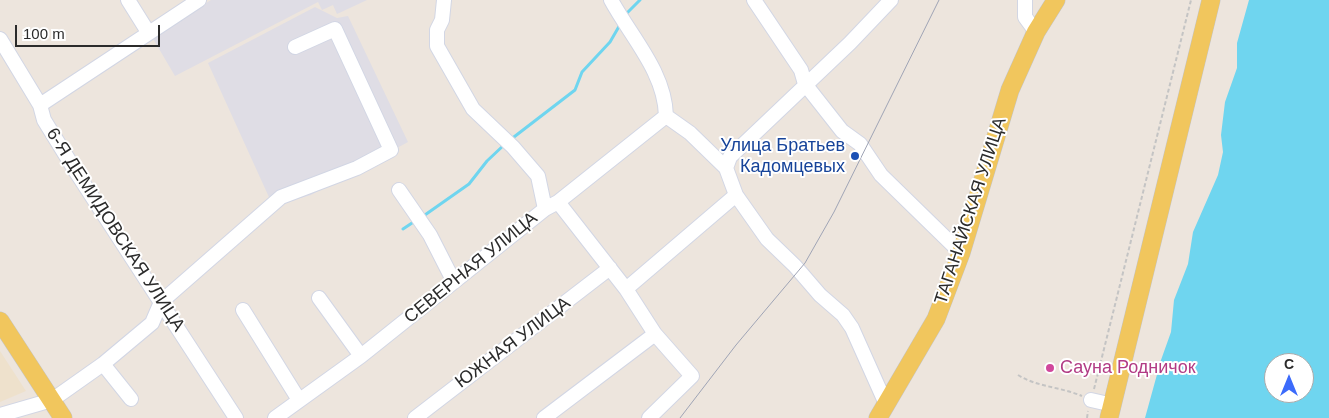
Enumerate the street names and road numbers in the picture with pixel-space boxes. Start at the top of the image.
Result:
street label: ТАГАНАЙСКАЯ УЛИЦА [931,115,1011,307]
street label: 6-Я ДЕМИДОВСКАЯ УЛИЦА [41,124,189,336]
street label: СЕВЕРНАЯ УЛИЦА [400,208,542,328]
street label: ЮЖНАЯ УЛИЦА [451,293,575,393]

